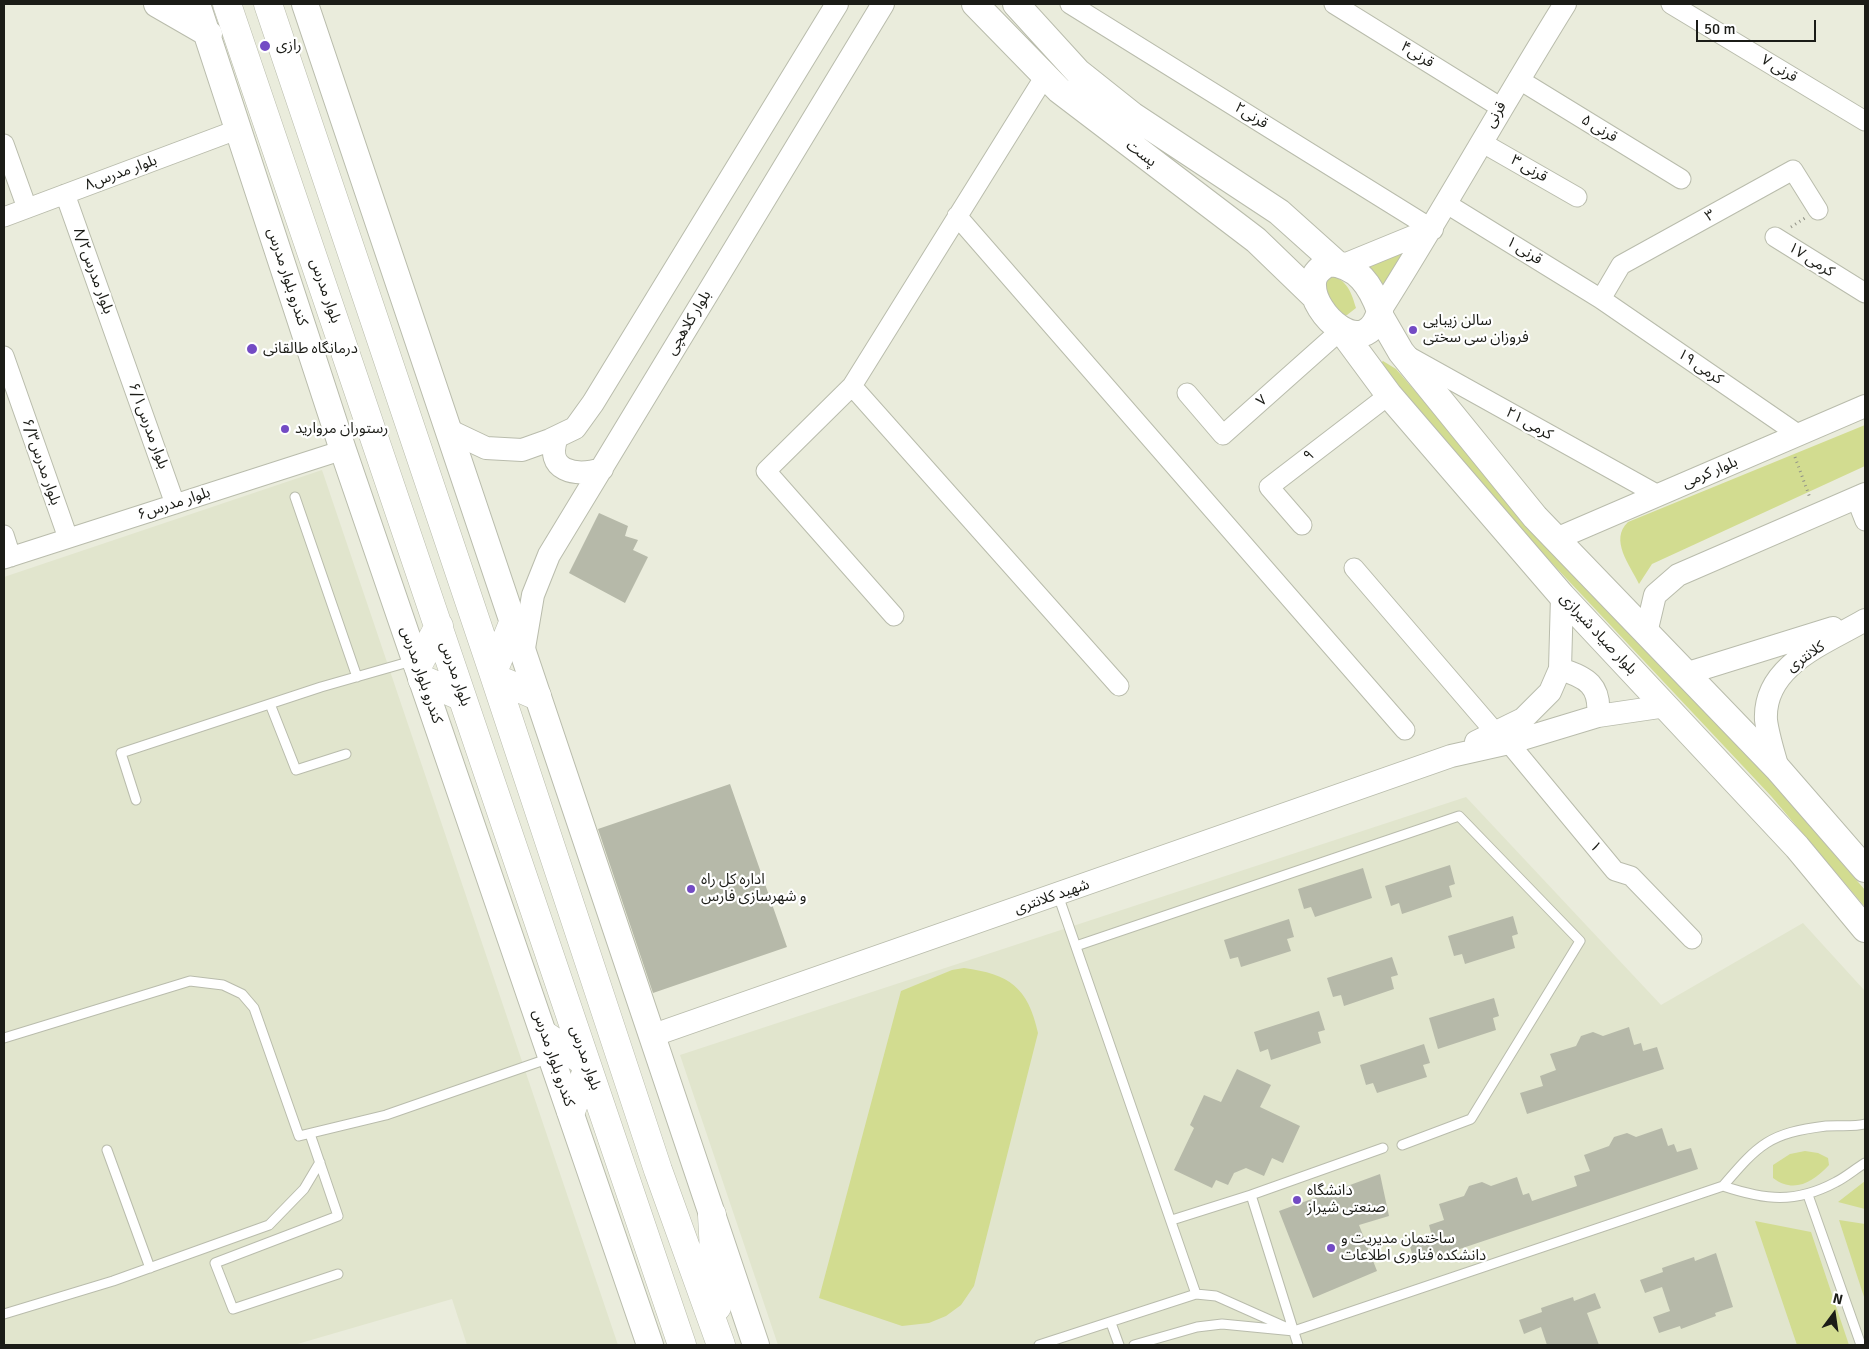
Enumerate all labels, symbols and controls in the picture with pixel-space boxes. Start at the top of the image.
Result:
scale bar [1699,10,1819,42]
text: 50 m [1704,20,1735,38]
place label: رازی [276,37,302,55]
street label: قرنی۴ [1397,38,1437,72]
marker: رازی [258,39,272,53]
street label: قرنی ۷ [1758,51,1800,87]
street label: قرنی۲ [1231,99,1271,133]
street label: قرنی [1481,99,1511,131]
street label: قرنی ۵ [1578,111,1620,147]
street label: پست [1122,137,1160,171]
street label: قرنی ۳ [1508,151,1550,187]
street label: بلوار مدرس۸ [82,152,160,194]
street label: ۳ [1702,206,1718,226]
street label: بلوار مدرس۸/۲ [69,225,117,317]
street label: کندرو بلوار مدرس [263,226,311,328]
street label: قرنی ۱ [1503,233,1545,269]
street label: کرمی ۱۷ [1785,239,1837,281]
street label: بلوار مدرس [306,256,344,326]
street label: بلوار کلاهچی [663,287,715,359]
place label: سالن زیبایی فروزان سی سختی [1423,312,1529,347]
marker: سالن زیبایی فروزان سی سختی [1407,324,1419,336]
place label: درمانگاه طالقانی [263,340,358,358]
marker: درمانگاه طالقانی [245,342,259,356]
street label: کرمی ۱۹ [1674,345,1726,389]
street label: بلوار مدرس۶/۱ [124,380,172,472]
street label: ۷ [1253,391,1271,411]
street label: کرمی ۲۱ [1502,404,1556,444]
street label: بلوار مدرس۶/۳ [18,416,64,508]
place label: رستوران مروارید [295,420,388,438]
marker: رستوران مروارید [279,423,291,435]
street label: ۹ [1300,446,1318,466]
street label: بلوار کرمی [1680,453,1740,493]
street label: بلوار مدرس۶ [135,484,213,524]
street label: بلوار صیاد شیرازی [1555,589,1641,679]
street label: کندرو بلوار مدرس [396,624,446,726]
street label: کلانتری [1784,638,1828,676]
street label: بلوار مدرس [436,639,474,709]
street label: ۱ [1585,838,1605,856]
place label: اداره کل راه و شهرسازی فارس [701,871,806,906]
street label: شهید کلانتری [1012,876,1092,918]
marker: اداره کل راه و شهرسازی فارس [685,883,697,895]
street label: کندرو بلوار مدرس [528,1007,578,1109]
street label: بلوار مدرس [566,1023,604,1093]
place label: دانشگاه صنعتی شیراز [1307,1182,1385,1217]
marker: دانشگاه صنعتی شیراز [1291,1194,1303,1206]
place label: ساختمان مدیریت و دانشکده فناوری اطلاعات [1341,1230,1486,1265]
marker: ساختمان مدیریت و دانشکده فناوری اطلاعات [1325,1242,1337,1254]
north arrow [1809,1289,1859,1339]
text: N [1831,1290,1845,1308]

